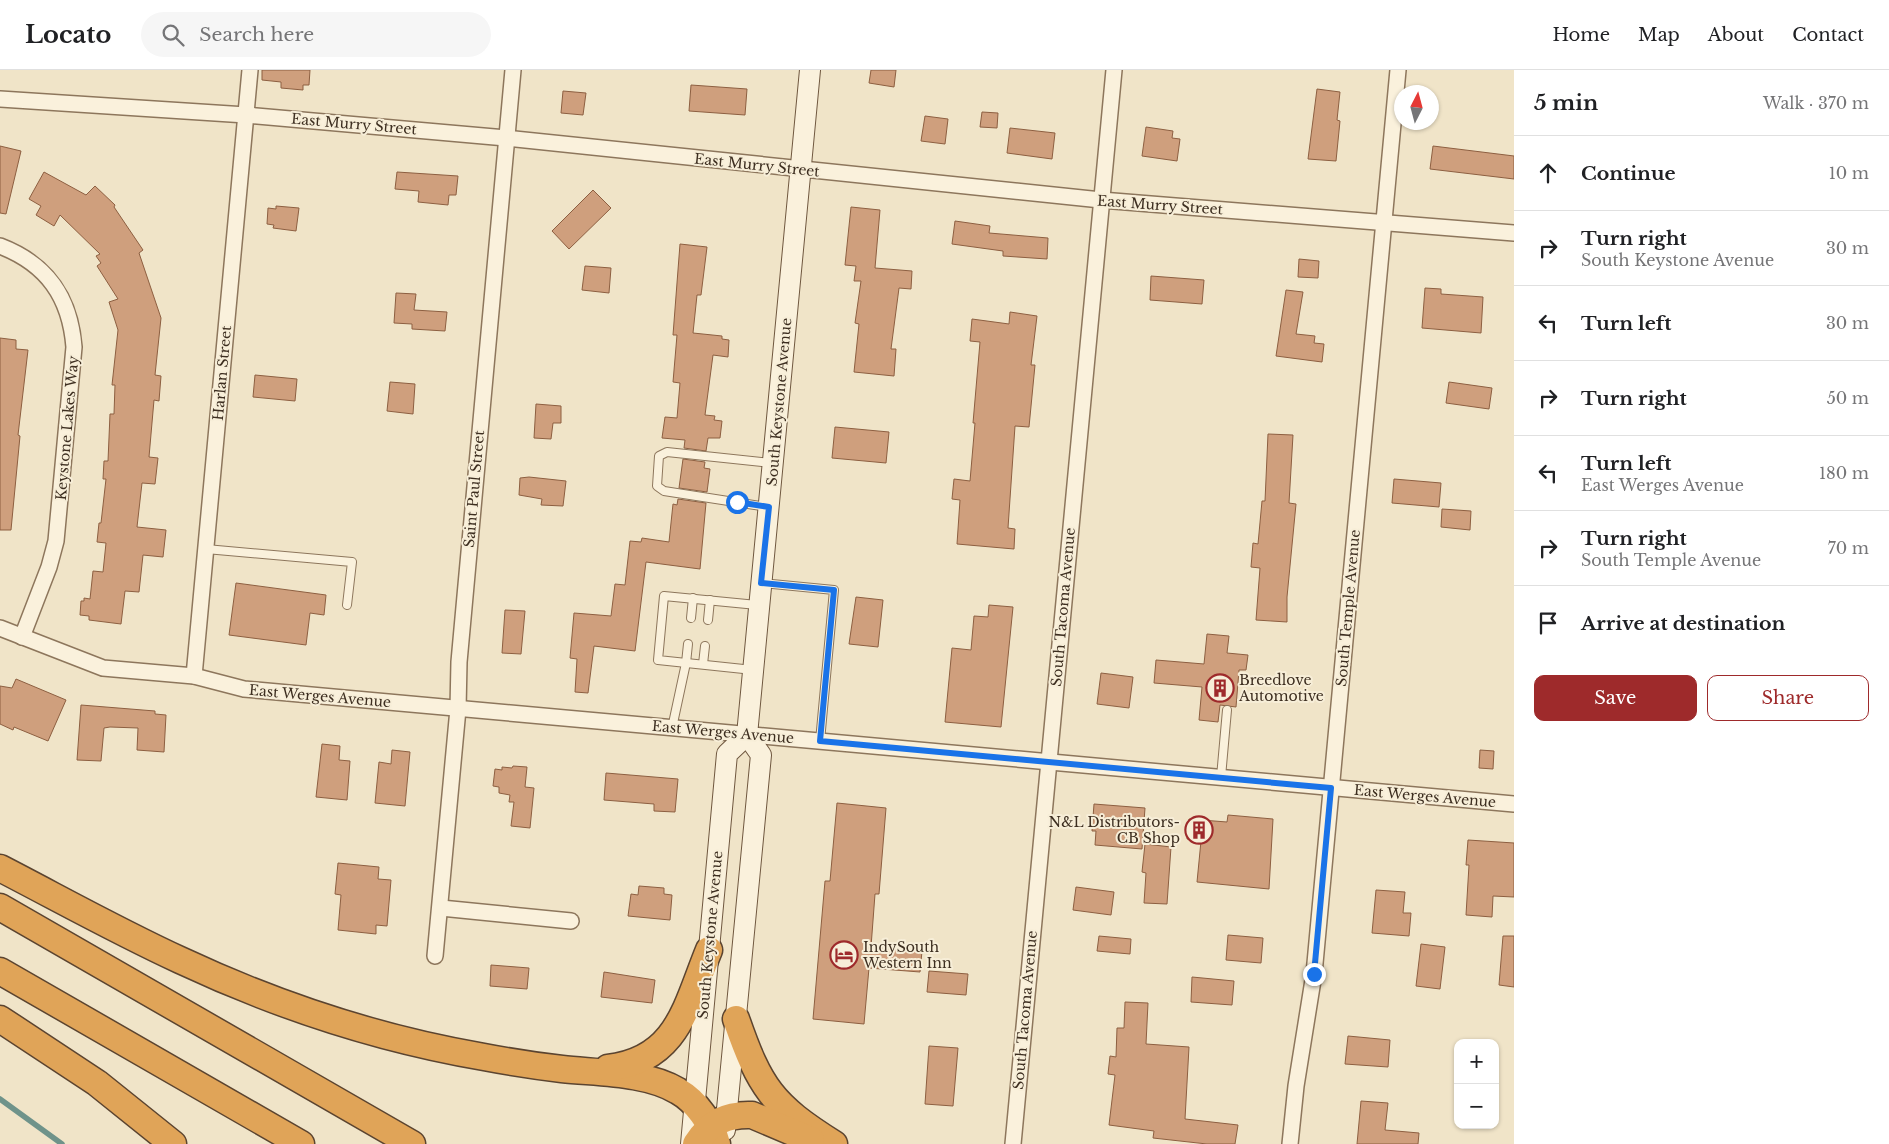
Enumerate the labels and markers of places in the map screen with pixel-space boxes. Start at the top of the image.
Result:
place label: Breedlove Automotive [1238,671,1324,705]
building icon: Breedlove Automotive [1205,673,1235,703]
place label: N&L Distributors- CB Shop [1049,813,1180,847]
building icon: N&L Distributors- CB Shop [1184,815,1214,845]
place label: IndySouth Western Inn [862,938,952,972]
hotel icon: IndySouth Western Inn [829,940,859,970]

